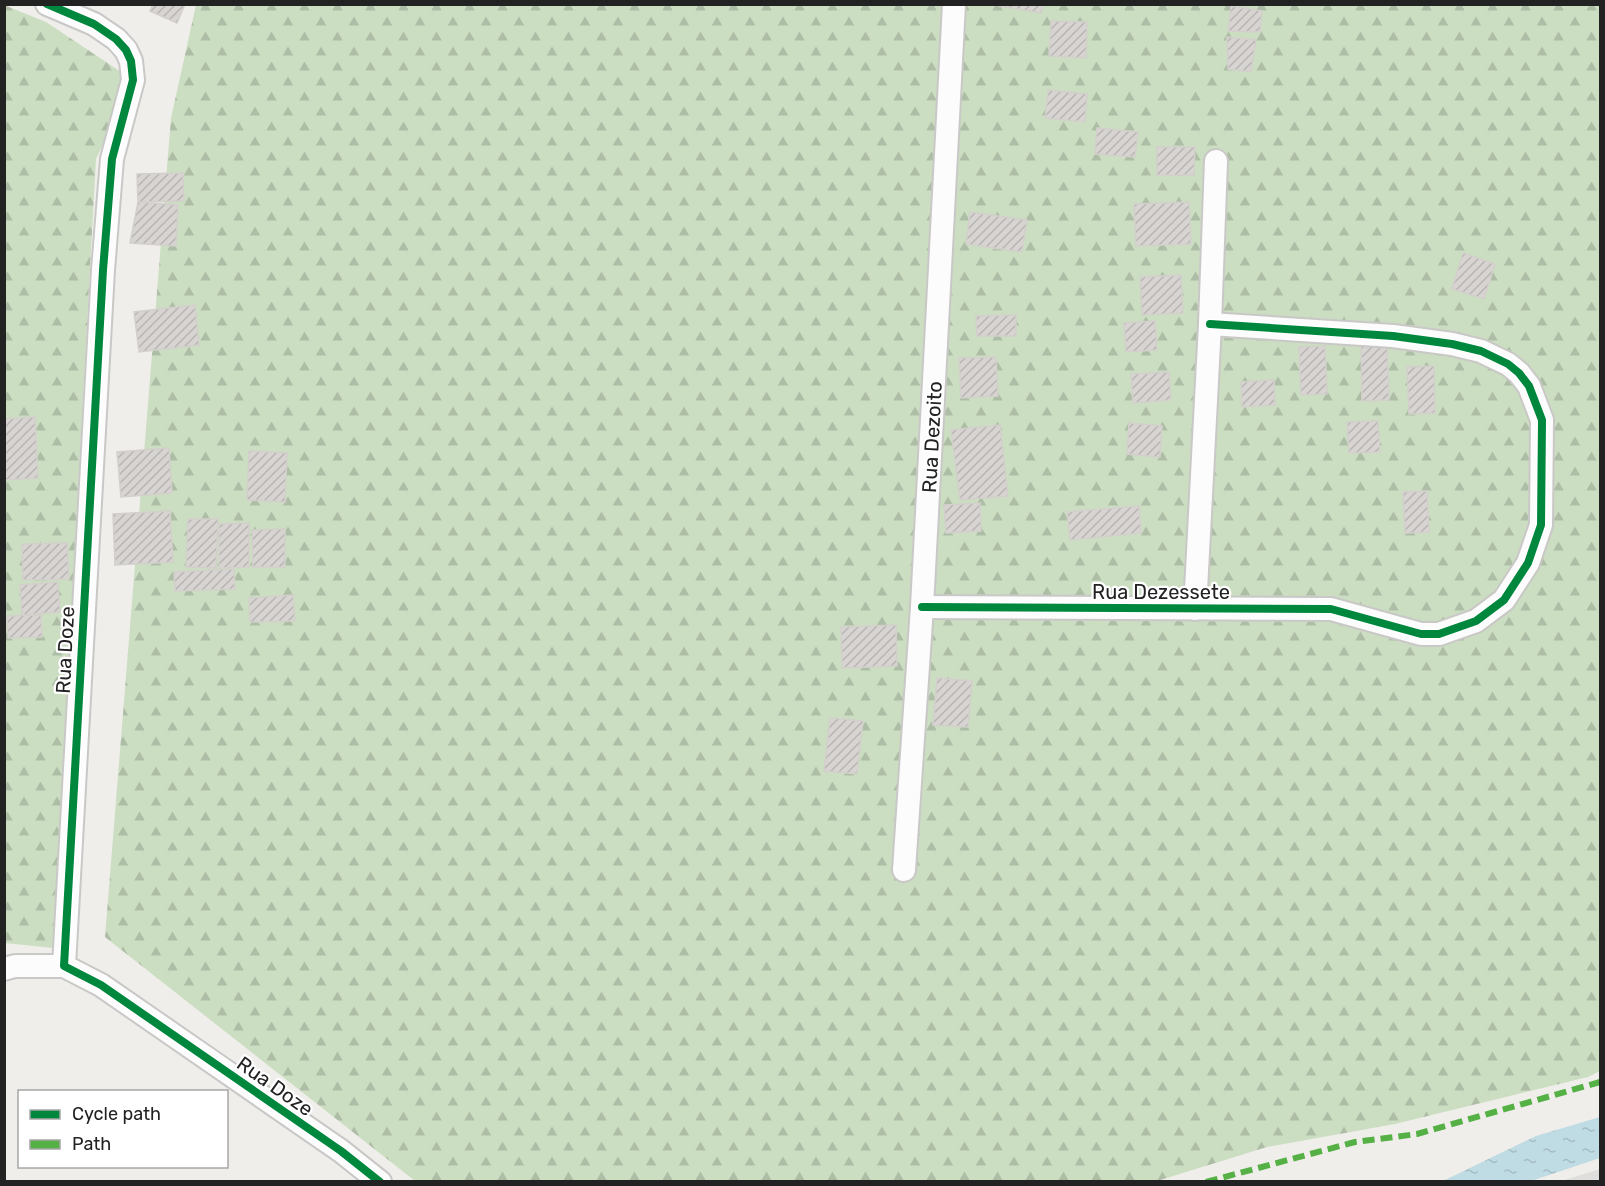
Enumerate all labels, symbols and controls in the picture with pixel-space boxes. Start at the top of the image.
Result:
street label: Rua Dezoito [917,381,947,493]
street label: Rua Dezessete [1092,580,1230,604]
street label: Rua Doze [51,606,79,694]
street label: Rua Doze [232,1051,318,1121]
legend [18,1090,228,1168]
text: Cycle path [72,1103,161,1125]
text: Path [72,1133,111,1155]

